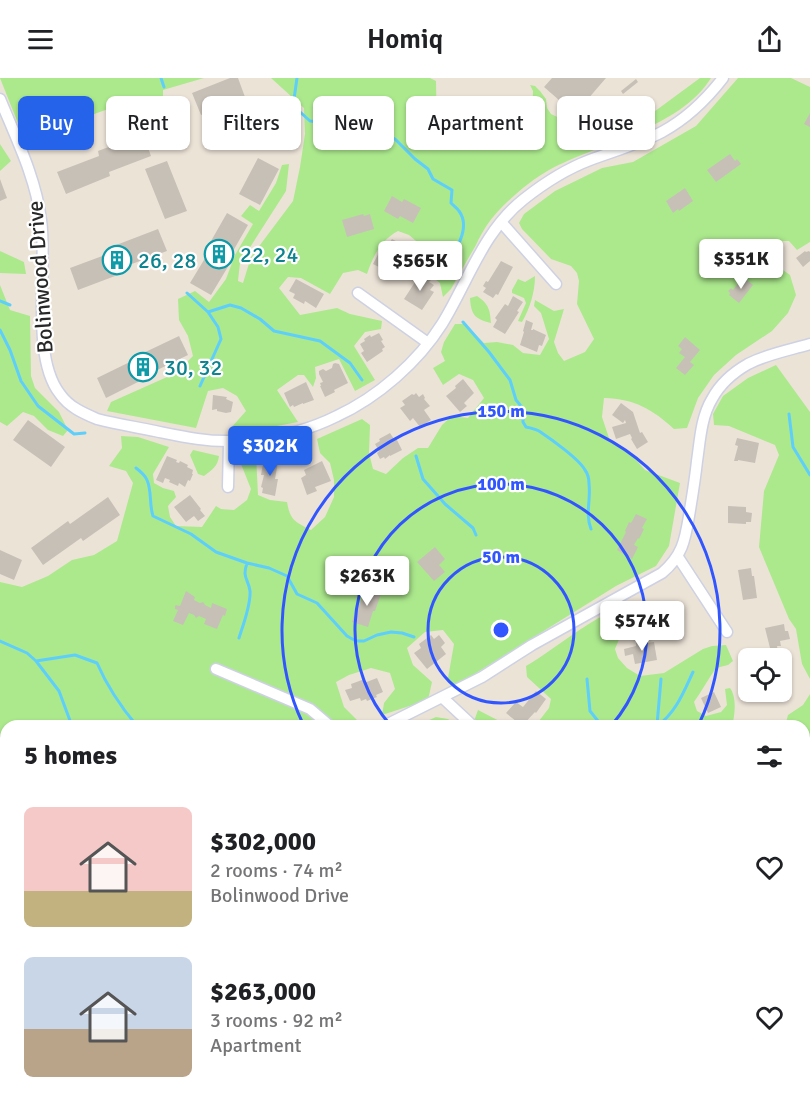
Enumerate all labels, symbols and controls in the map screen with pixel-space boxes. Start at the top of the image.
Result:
icon: menu [24,23,57,56]
text: Homiq [367,23,443,56]
icon: share [753,23,786,56]
chip: Buy [18,96,94,150]
chip: Rent [106,96,190,150]
chip: Filters [202,96,301,150]
chip: New [313,96,394,150]
chip: Apartment [406,96,545,150]
chip: House [557,96,655,150]
street label: Bolinwood Drive [21,200,59,354]
building icon: 22, 24 [203,238,235,270]
pin: $351K [699,239,783,290]
place label: 22, 24 [240,241,298,268]
pin: $565K [378,241,462,292]
building icon: 26, 28 [101,244,133,276]
text: $351K [713,246,769,271]
place label: 26, 28 [138,247,196,274]
text: $565K [392,248,448,273]
building icon: 30, 32 [127,351,159,383]
place label: 30, 32 [164,354,222,381]
text: 150 m [477,400,525,422]
pin: $302K [228,426,312,477]
text: $302K [242,433,298,458]
text: 100 m [477,473,525,495]
text: 50 m [482,546,520,568]
pin: $263K [325,556,409,607]
text: $263K [339,563,395,588]
pin: $574K [600,601,684,652]
text: $574K [614,608,670,633]
centre of rings [491,620,511,640]
map controls [738,648,792,702]
button: locate [738,648,792,702]
text: 5 homes [24,740,117,772]
icon: filters [753,740,786,773]
text: $302,000 [210,826,316,858]
icon: home [72,831,144,903]
icon: heart [753,851,786,884]
text: 2 rooms · 74 m² [210,858,343,883]
text: Bolinwood Drive [210,883,349,908]
text: $263,000 [210,976,316,1008]
icon: home [72,981,144,1053]
icon: heart [753,1001,786,1034]
text: 3 rooms · 92 m² [210,1008,343,1033]
text: Apartment [210,1033,302,1058]

